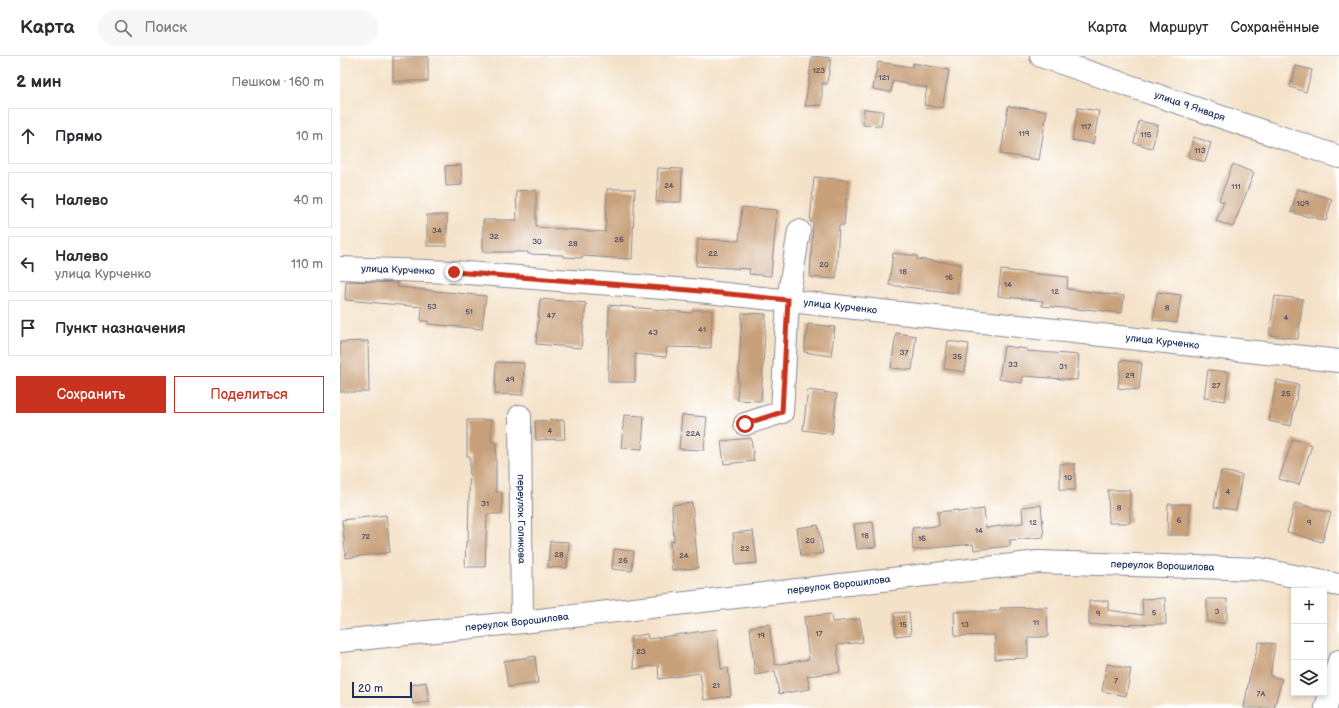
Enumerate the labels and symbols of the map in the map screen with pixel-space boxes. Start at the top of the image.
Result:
house number: 123 [813,66,825,75]
house number: 121 [879,73,889,82]
street label: улица 9 Января [1153,89,1227,124]
house number: 117 [1081,122,1091,131]
house number: 119 [1019,129,1030,138]
house number: 115 [1141,130,1152,139]
house number: 113 [1194,146,1206,155]
house number: 24 [664,181,674,190]
house number: 111 [1231,182,1241,191]
house number: 109 [1297,199,1310,208]
house number: 34 [432,226,442,235]
house number: 32 [489,232,499,241]
house number: 26 [614,235,624,244]
house number: 30 [532,237,542,246]
house number: 28 [568,239,578,248]
house number: 22 [708,249,718,258]
house number: 20 [819,260,829,269]
street label: улица Курченко [361,263,435,277]
route end [445,263,463,281]
house number: 18 [899,267,907,276]
house number: 16 [945,273,953,282]
house number: 14 [1004,280,1012,289]
house number: 12 [1051,287,1059,296]
street label: улица Курченко [803,297,878,317]
house number: 53 [427,302,437,311]
house number: 8 [1165,303,1170,312]
house number: 51 [465,307,473,316]
house number: 47 [547,311,555,320]
house number: 4 [1284,313,1289,322]
house number: 41 [698,325,706,334]
house number: 43 [648,328,658,337]
street label: улица Курченко [1125,332,1200,352]
house number: 37 [900,348,908,357]
house number: 35 [952,352,962,361]
house number: 33 [1008,360,1018,369]
house number: 31 [1059,362,1067,371]
house number: 29 [1125,371,1135,380]
house number: 49 [505,375,515,384]
house number: 27 [1212,381,1220,390]
house number: 25 [1281,389,1291,398]
route start [736,415,754,433]
house number: 4 [548,426,553,435]
house number: 22А [686,429,700,438]
house number: 10 [1064,473,1072,482]
street label: переулок Голикова [515,474,527,564]
house number: 4 [1226,487,1231,496]
house number: 31 [481,499,489,508]
house number: 8 [1117,503,1122,512]
house number: 6 [1177,516,1182,525]
house number: 12 [1029,518,1037,527]
house number: 9 [1307,518,1312,527]
house number: 14 [975,526,983,535]
house number: 18 [861,531,869,540]
house number: 72 [362,532,371,541]
house number: 16 [918,534,926,543]
house number: 20 [805,536,815,545]
house number: 22 [740,544,750,553]
house number: 28 [554,550,564,559]
house number: 24 [679,551,689,560]
house number: 26 [618,556,628,565]
street label: переулок Ворошилова [1110,558,1215,574]
street label: переулок Ворошилова [787,573,891,597]
house number: 3 [1215,607,1220,616]
house number: 5 [1152,608,1157,617]
house number: 9 [1096,609,1101,618]
street label: переулок Ворошилова [465,611,569,634]
house number: 11 [1033,618,1039,627]
house number: 15 [899,620,907,629]
house number: 13 [961,620,969,629]
house number: 17 [815,629,823,638]
house number: 19 [757,631,765,640]
house number: 23 [636,647,646,656]
house number: 7 [1114,676,1118,685]
scale bar [352,680,412,699]
house number: 21 [712,681,720,690]
house number: 7А [1257,689,1266,698]

